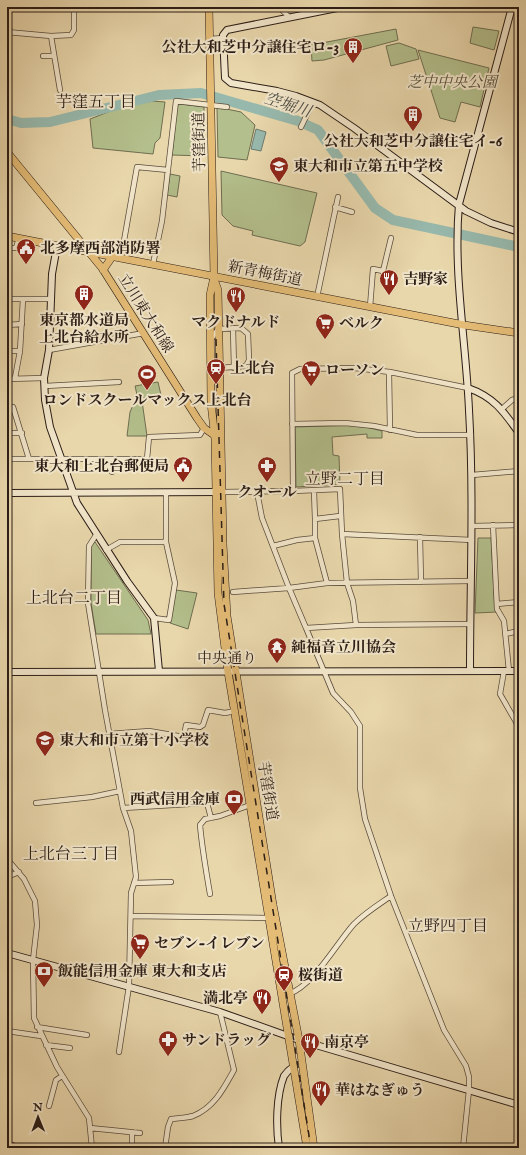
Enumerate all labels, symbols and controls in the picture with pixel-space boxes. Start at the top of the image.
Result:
building icon: 公社大和芝中分譲住宅ロ-3 [342,36,364,64]
place label: 公社大和芝中分譲住宅ロ-3 [161,38,339,57]
park label: 芝中中央公園 [407,73,500,92]
water label: 空堀川 [261,89,315,123]
district label: 芋窪五丁目 [56,93,136,113]
building icon: 公社大和芝中分譲住宅イ-6 [402,104,424,132]
street label: 芋窪街道 [189,112,210,172]
place label: 公社大和芝中分譲住宅イ-6 [324,132,503,151]
school or university icon: 東大和市立第五中学校 [268,155,290,183]
place label: 東大和市立第五中学校 [293,157,443,176]
public building icon: 北多摩西部消防署 [15,237,37,265]
place label: 北多摩西部消防署 [40,239,160,258]
street label: 新青梅街道 [226,257,304,290]
restaurant icon: 吉野家 [378,268,400,296]
street label: 立川東大和線 [114,270,177,356]
place label: 吉野家 [403,270,448,289]
building icon: 東京都水道局 上北台給水所 [73,283,95,311]
restaurant icon: マクドナルド [225,285,247,313]
place label: 東京都水道局 上北台給水所 [39,311,129,347]
supermarket icon: ベルク [314,312,336,340]
place label: マクドナルド [191,313,281,332]
place label: ベルク [339,314,384,333]
station icon: 上北台 [205,357,227,385]
place label: 上北台 [230,359,275,378]
supermarket icon: ローソン [300,359,322,387]
place label: ローソン [325,361,384,380]
sports icon: ロンドスクールマックス上北台 [136,363,158,391]
place label: ロンドスクールマックス上北台 [43,391,251,410]
public building icon: 東大和上北台郵便局 [172,455,194,483]
pharmacy icon: クオール [256,455,278,483]
place label: 東大和上北台郵便局 [34,457,169,476]
district label: 立野二丁目 [305,470,385,490]
place label: クオール [237,483,297,502]
district label: 上北台二丁目 [26,589,122,609]
temple icon: 純福音立川協会 [266,636,288,664]
place label: 純福音立川協会 [291,638,396,657]
street label: 中央通り [197,649,257,668]
school or university icon: 東大和市立第十小学校 [34,729,56,757]
place label: 東大和市立第十小学校 [59,731,209,750]
street label: 芋窪街道 [253,760,282,822]
bank icon: 西武信用金庫 [223,788,245,816]
place label: 西武信用金庫 [130,790,220,809]
district label: 上北台三丁目 [23,845,119,865]
district label: 立野四丁目 [408,917,488,937]
supermarket icon: セブン-イレブン [129,932,151,960]
place label: セブン-イレブン [154,934,265,953]
bank icon: 飯能信用金庫 東大和支店 [33,960,55,988]
place label: 飯能信用金庫 東大和支店 [58,962,226,981]
station icon: 桜街道 [273,964,295,992]
place label: 桜街道 [298,966,343,985]
restaurant icon: 満北亭 [251,987,273,1015]
place label: 満北亭 [203,989,248,1008]
pharmacy icon: サンドラッグ [157,1029,179,1057]
place label: サンドラッグ [182,1031,271,1050]
restaurant icon: 南京亭 [299,1031,321,1059]
place label: 南京亭 [324,1033,369,1052]
restaurant icon: 華はなぎゅう [310,1079,332,1107]
place label: 華はなぎゅう [335,1081,425,1100]
north arrow [18,1097,58,1137]
text: N [32,1101,43,1115]

